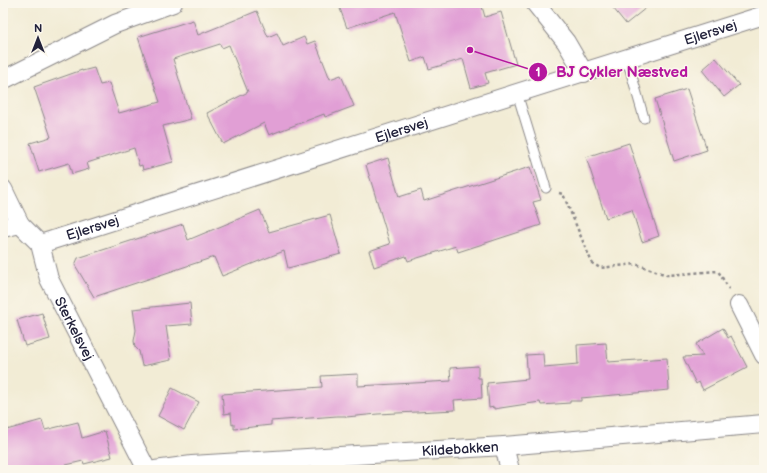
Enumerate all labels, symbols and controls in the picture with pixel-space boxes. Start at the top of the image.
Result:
street label: Ejlersvej [682,16,739,49]
north arrow [18,18,58,58]
text: N [34,22,42,35]
callout: BJ Cykler Næstved [528,58,696,85]
text: BJ Cykler Næstved [556,63,688,82]
text: 1 [535,65,541,80]
street label: Ejlersvej [373,114,430,146]
street label: Ejlersvej [64,212,121,244]
street label: Sterkelsvej [51,294,97,363]
street label: Kildebakken [421,438,499,460]

